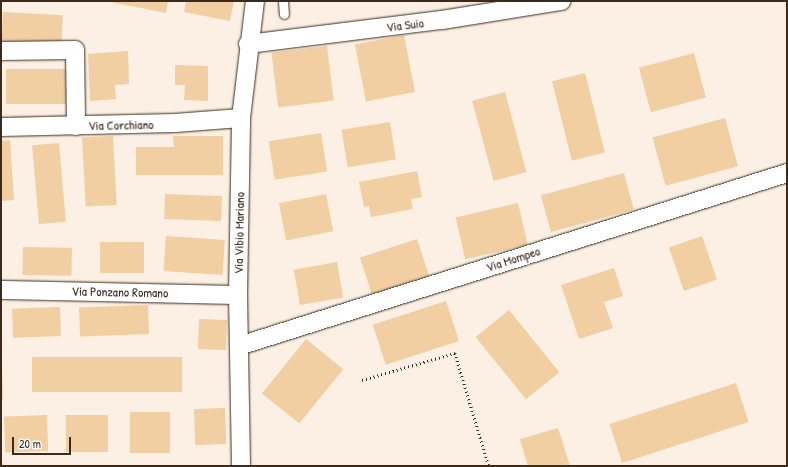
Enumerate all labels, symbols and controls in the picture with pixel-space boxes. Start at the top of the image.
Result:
street label: Via Suio [385,15,425,35]
street label: Via Corchiano [88,117,154,133]
street label: Via Vibio Mariano [230,192,248,274]
street label: Via Mompeo [484,243,542,275]
street label: Via Ponzano Romano [72,283,168,301]
scale bar [14,429,73,455]
text: 20 m [19,435,41,452]

